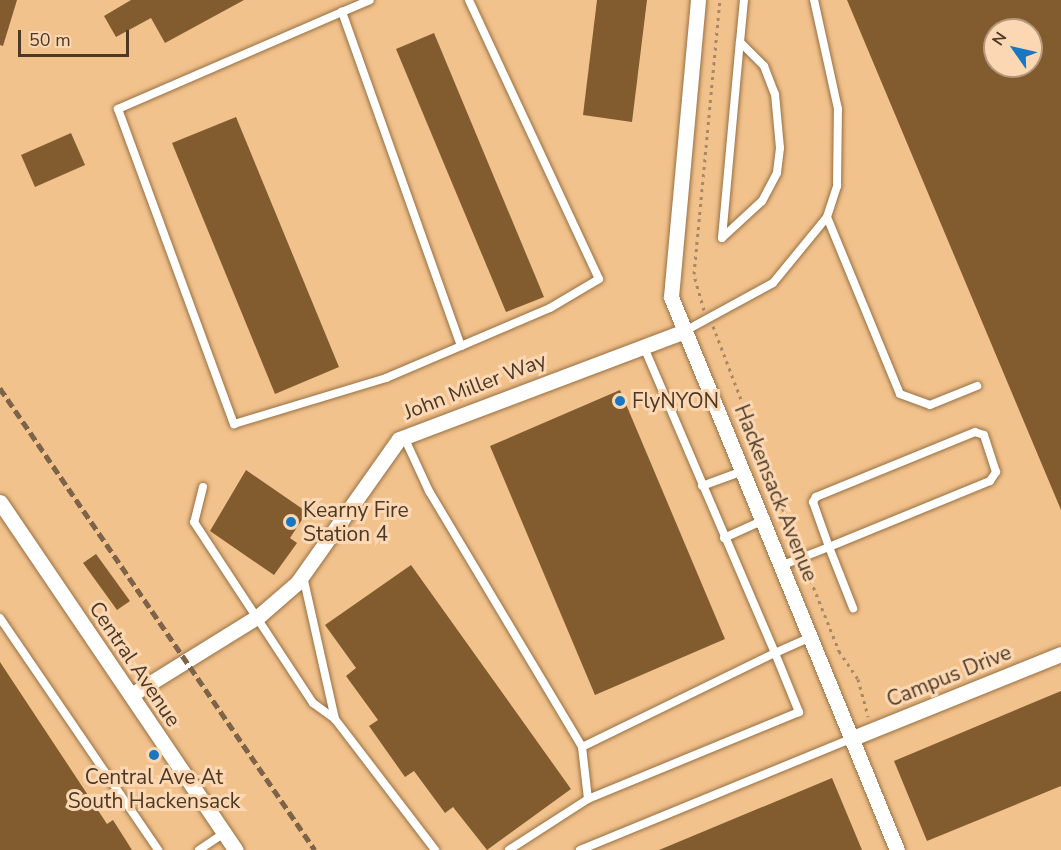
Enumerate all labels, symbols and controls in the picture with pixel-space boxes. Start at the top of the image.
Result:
scale bar [21,18,132,56]
north arrow [983,18,1043,78]
text: 50 m [29,28,71,52]
text: N [987,28,1012,50]
street label: John Miller Way [400,347,550,425]
place label: FlyNYON [632,388,719,414]
marker: FlyNYON [613,394,627,408]
street label: Hackensack Avenue [729,401,823,585]
place label: Kearny Fire Station 4 [303,497,409,547]
marker: Kearny Fire Station 4 [284,515,298,529]
street label: Central Avenue [84,597,186,731]
street label: Campus Drive [883,640,1015,712]
marker: Central Ave At South Hackensack [147,748,161,762]
place label: Central Ave At South Hackensack [68,764,240,814]

